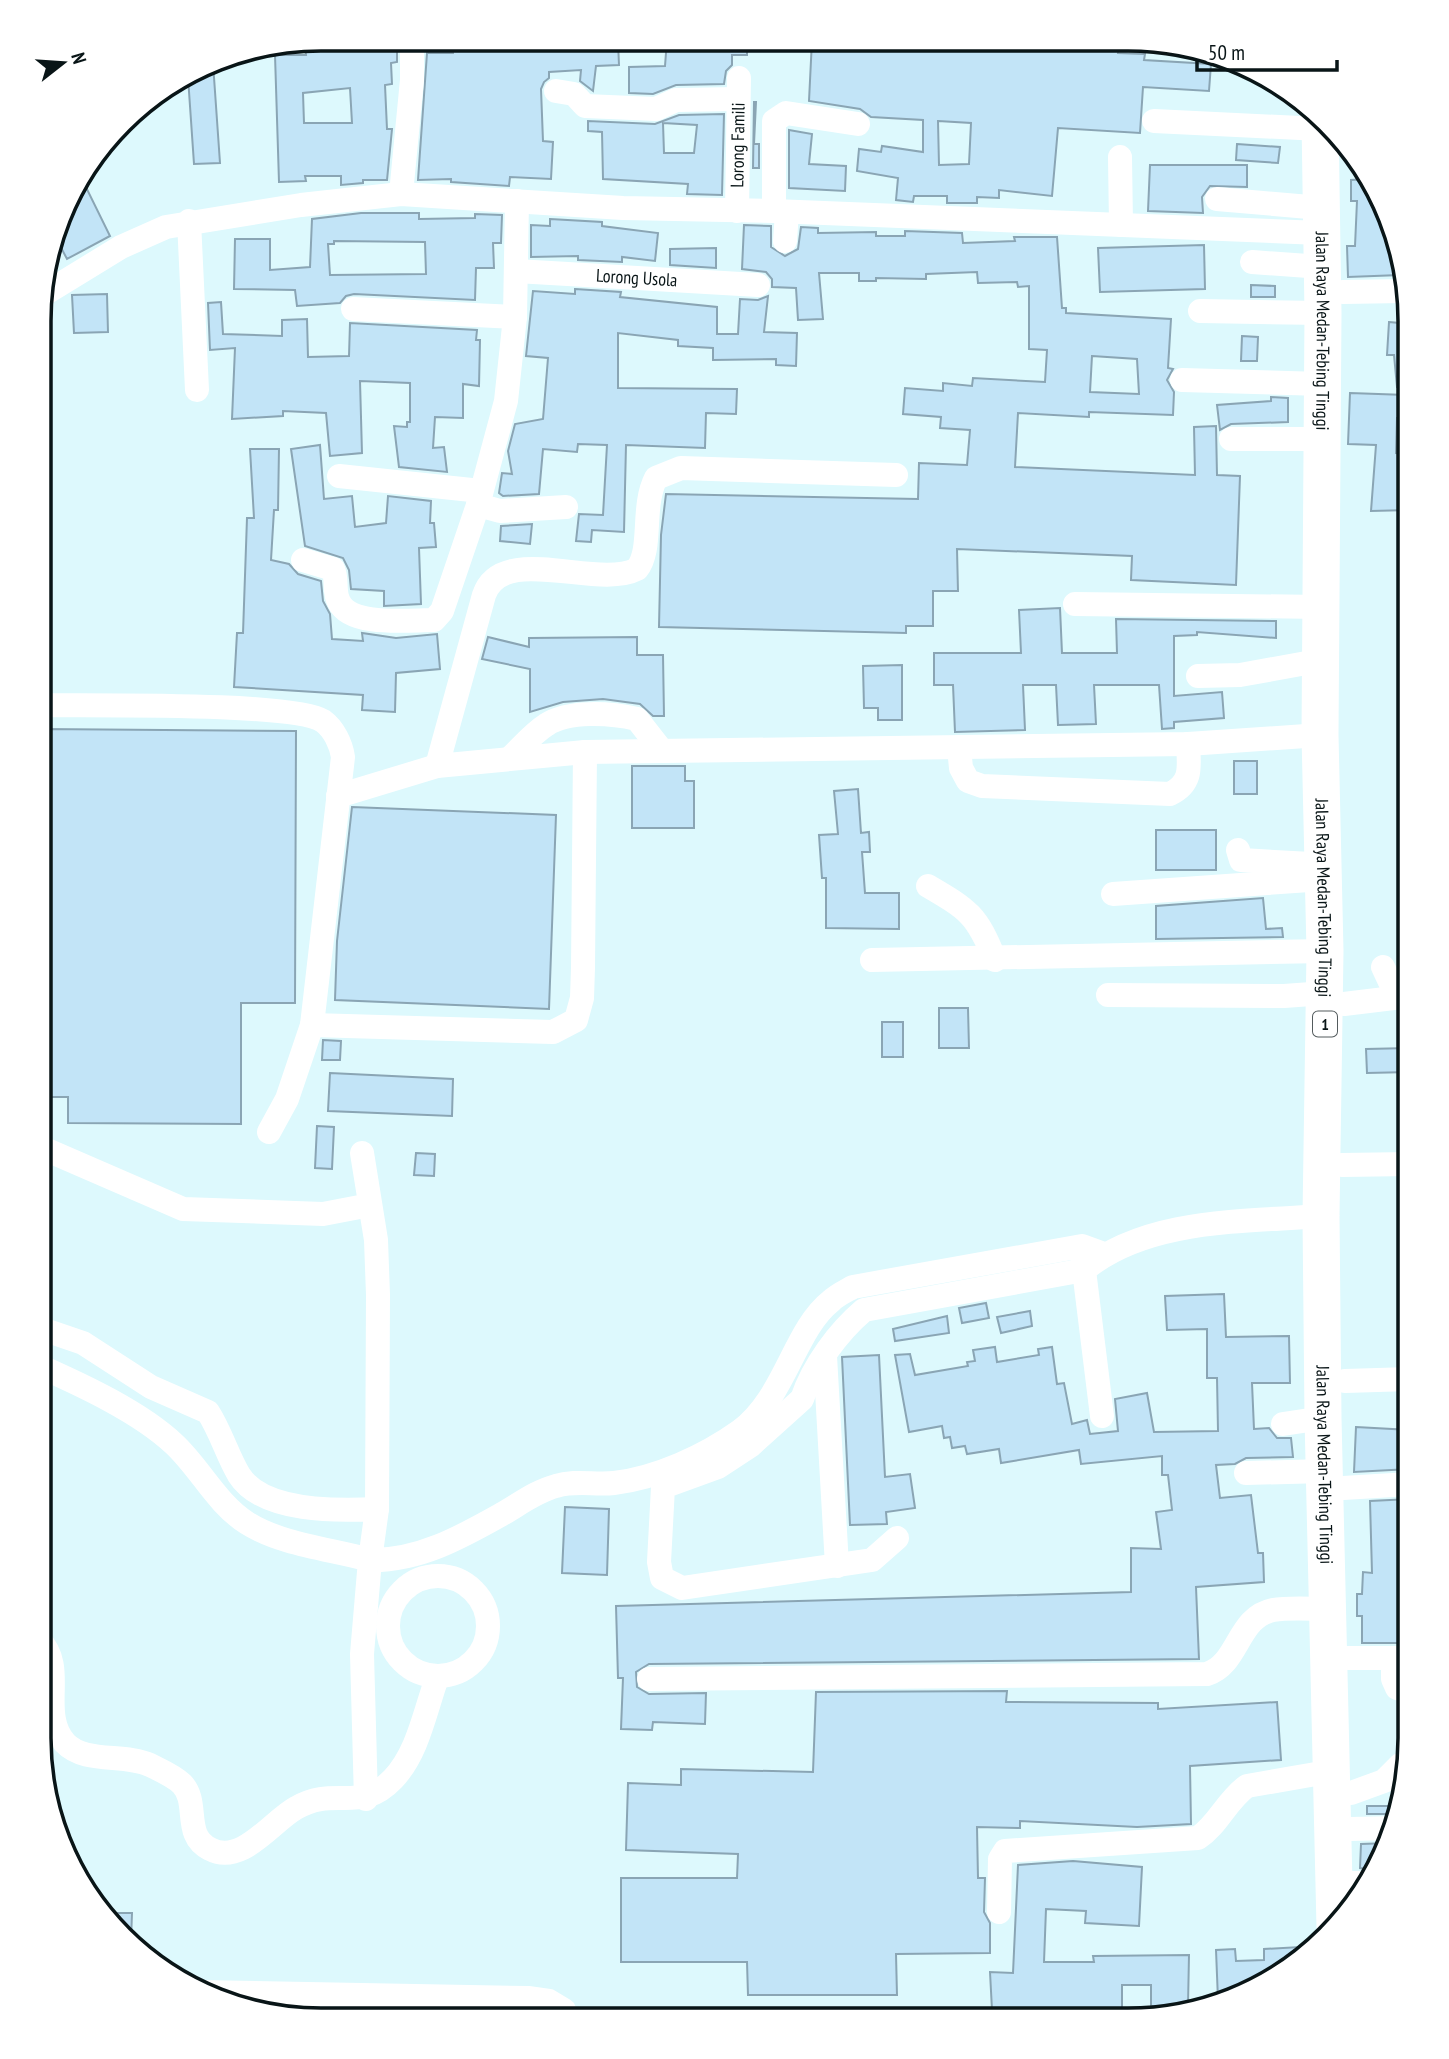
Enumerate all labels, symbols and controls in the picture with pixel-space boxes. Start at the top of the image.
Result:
north arrow [28,28,98,98]
scale bar [1197,28,1337,72]
text: 50 m [1208,39,1245,66]
text: N [66,50,92,66]
street label: Lorong Famili [725,102,750,188]
street label: Jalan Raya Medan-Tebing Tinggi [1311,230,1335,430]
street label: Lorong Usola [596,264,678,291]
street label: Jalan Raya Medan-Tebing Tinggi [1310,797,1337,997]
road number: 1 [1313,1012,1337,1036]
street label: Jalan Raya Medan-Tebing Tinggi [1311,1364,1338,1564]

